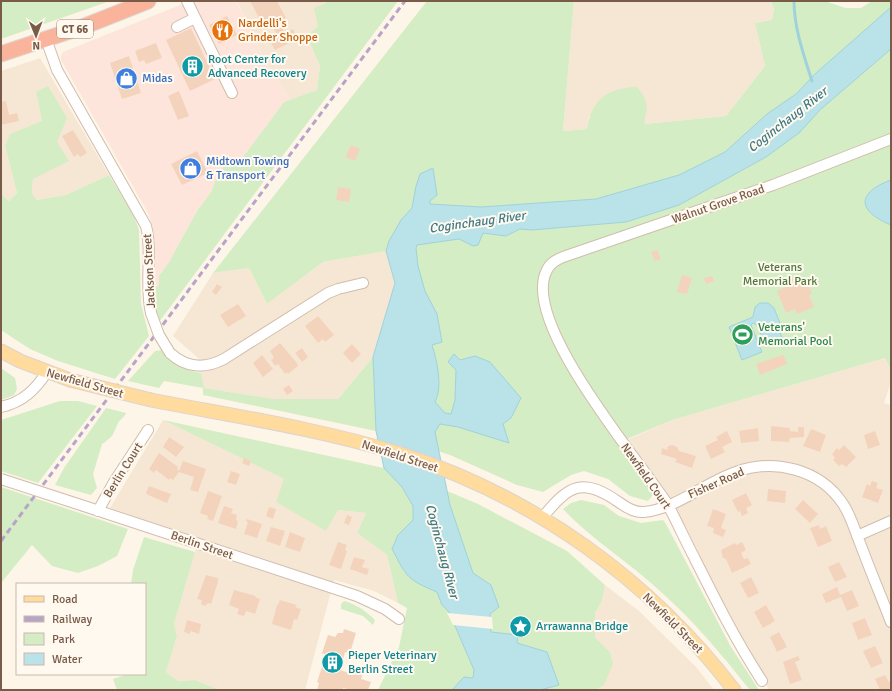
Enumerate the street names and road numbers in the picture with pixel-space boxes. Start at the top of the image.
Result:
road number: CT 66 [57,20,93,38]
street label: Walnut Grove Road [670,182,766,227]
street label: Jackson Street [140,233,159,309]
street label: Newfield Street [45,365,125,402]
street label: Newfield Street [360,437,440,476]
street label: Berlin Court [101,440,146,501]
street label: Newfield Court [617,440,674,512]
street label: Fisher Road [686,464,747,503]
street label: Berlin Street [169,528,235,563]
street label: Newfield Street [639,590,706,657]

